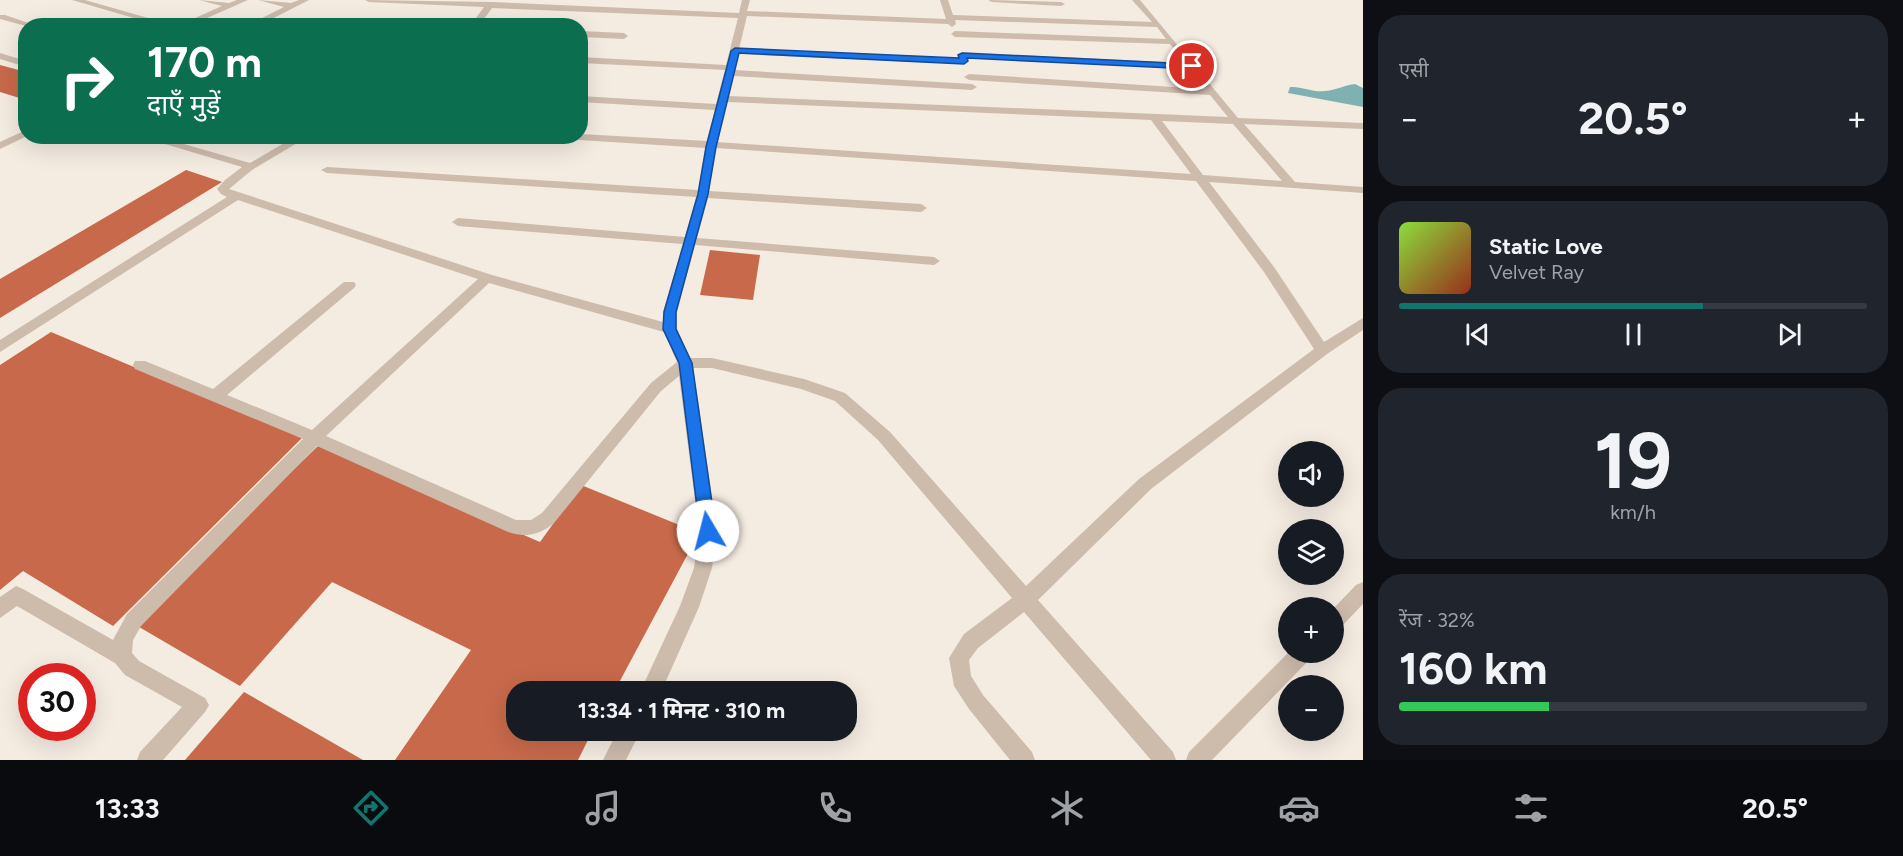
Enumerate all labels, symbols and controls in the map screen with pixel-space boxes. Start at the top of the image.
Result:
text: 170 m [147,37,262,88]
pin [1166,40,1217,91]
icon: right [48,42,126,120]
icon: arrive [1175,49,1208,82]
text: एसी [1399,58,1429,82]
text: दाएँ मुड़ें [147,88,221,121]
text: 20.5° [1578,91,1688,145]
text: − [1399,99,1420,138]
text: + [1846,99,1867,138]
text: Static Love [1489,233,1603,260]
text: Velvet Ray [1489,260,1584,284]
icon: previous [1461,318,1494,351]
icon: pause [1617,318,1650,351]
icon: next [1773,318,1806,351]
text: 19 [1594,414,1672,508]
map controls [1278,441,1344,741]
button: sound [1278,441,1344,507]
position arrow [676,499,740,563]
text: km/h [1610,500,1656,524]
button: layers [1278,519,1344,585]
button: + [1278,597,1344,663]
text: रेंज · 32% [1399,608,1475,632]
text: 160 km [1399,641,1547,695]
speed limit sign: 30 [18,663,96,741]
button: − [1278,675,1344,741]
text: 13:34 · 1 मिनट · 310 m [578,697,785,724]
icon: directions [350,787,392,829]
icon: music [582,787,624,829]
icon: phone [814,787,856,829]
icon: climate [1046,787,1088,829]
icon: car [1278,787,1320,829]
icon: filters [1510,787,1552,829]
text: 13:33 [95,792,160,825]
text: 20.5° [1742,792,1808,825]

